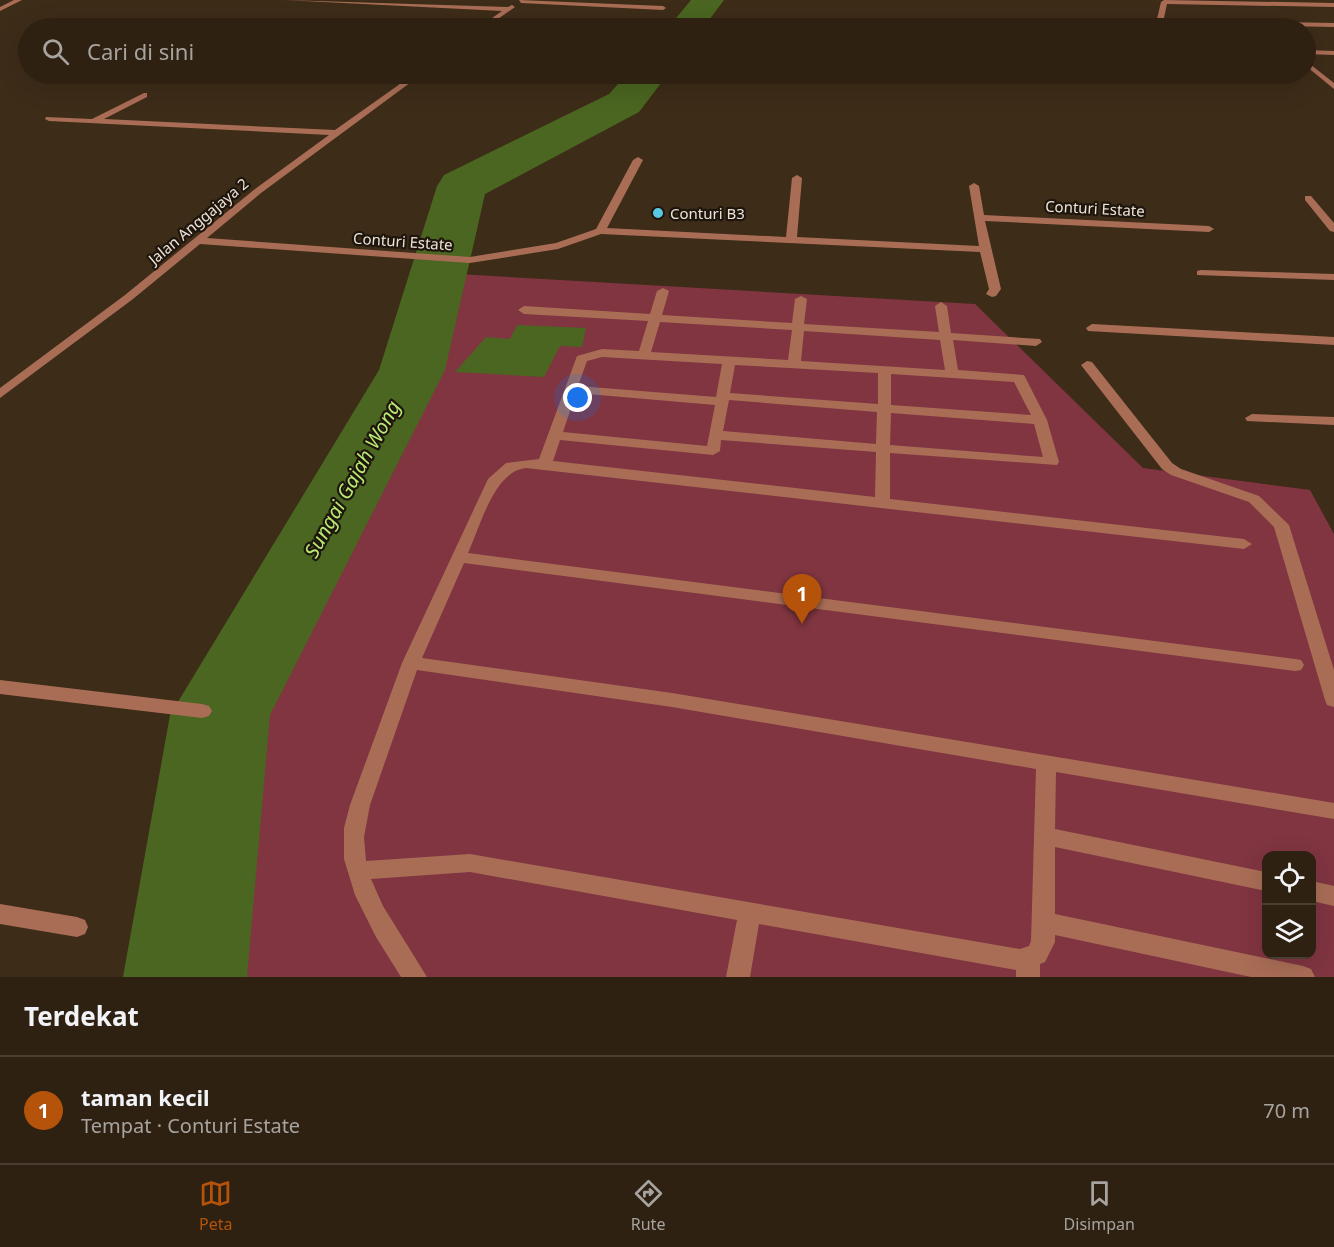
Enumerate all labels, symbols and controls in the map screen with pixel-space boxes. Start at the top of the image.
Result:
search box [18,18,1316,84]
icon: search [39,35,72,68]
text: Cari di sini [87,36,194,66]
street label: Jalan Anggajaya 2 [142,173,252,270]
street label: Conturi Estate [1045,195,1145,221]
place label: Conturi B3 [670,203,745,223]
marker: Conturi B3 [651,206,665,220]
street label: Conturi Estate [353,228,453,254]
your location [563,383,592,412]
water label: Sungai Gajah Wong [298,395,407,562]
pin: 1 [782,574,822,624]
map controls [1262,851,1316,959]
button: locate [1262,851,1316,905]
button: layers [1262,905,1316,959]
text: Terdekat [24,998,139,1034]
text: taman kecil [81,1082,210,1112]
text: 1 [38,1097,49,1124]
text: 70 m [1263,1097,1310,1124]
text: Tempat · Conturi Estate [81,1112,300,1139]
tab: Peta [199,1177,233,1235]
tab: Rute [631,1177,665,1235]
tab: Disimpan [1064,1177,1135,1235]

